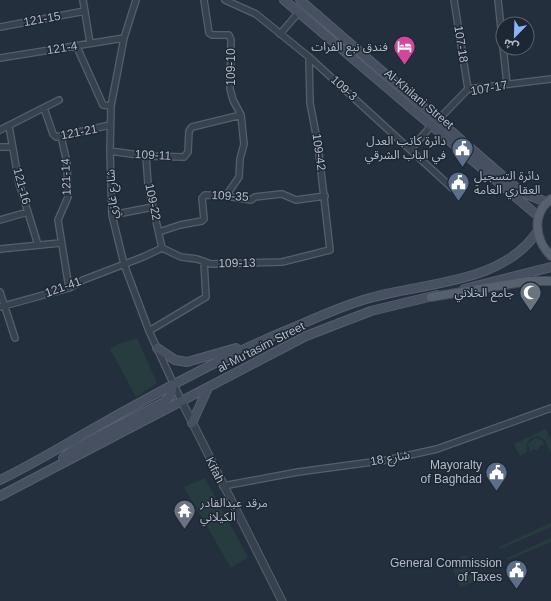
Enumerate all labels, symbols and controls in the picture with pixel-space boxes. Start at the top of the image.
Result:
street label: 121-15 [22,9,62,29]
north arrow [495,16,535,56]
street label: 107-18 [451,24,471,64]
hotel icon: فندق نبع الفرات [391,34,417,67]
text: ش [502,36,521,54]
street label: 121-4 [46,39,79,57]
place label: فندق نبع الفرات [311,40,388,56]
street label: 109-10 [224,48,238,86]
street label: Al-Khilani Street [382,66,457,132]
street label: 109-3 [328,73,360,104]
street label: 107-17 [469,78,509,98]
street label: 121-21 [59,122,99,142]
street label: 109-42 [309,133,329,172]
place label: دائرة كاتب العدل في الباب الشرقي [365,134,446,165]
public building icon: دائرة كاتب العدل في الباب الشرقي [449,135,475,168]
street label: 109-11 [134,147,172,163]
street label: 121-14 [58,158,74,196]
street label: 121-16 [10,166,34,206]
street label: شارع غازي [103,168,123,219]
place label: دائرة التسجيل العقاري العامة [474,169,541,200]
public building icon: دائرة التسجيل العقاري العامة [445,170,471,203]
street label: 109-22 [142,182,164,222]
street label: 109-35 [211,188,249,204]
street label: 109-13 [218,256,256,270]
street label: 121-41 [43,274,83,300]
mosque icon: جامع الخلاني [517,280,543,313]
place label: جامع الخلاني [455,286,514,303]
street label: al-Mu'tasim Street [215,319,308,375]
street label: شارع 18 [369,448,411,470]
street label: Kifah [203,455,227,485]
place label: Mayoralty of Baghdad [421,458,482,486]
public building icon: Mayoralty of Baghdad [484,459,510,492]
place label: مرقد عبدالقادر الكيلاني [199,496,268,527]
temple icon: مرقد عبدالقادر الكيلاني [172,497,198,530]
place label: General Commission of Taxes [390,556,502,584]
public building icon: General Commission of Taxes [504,557,530,590]

